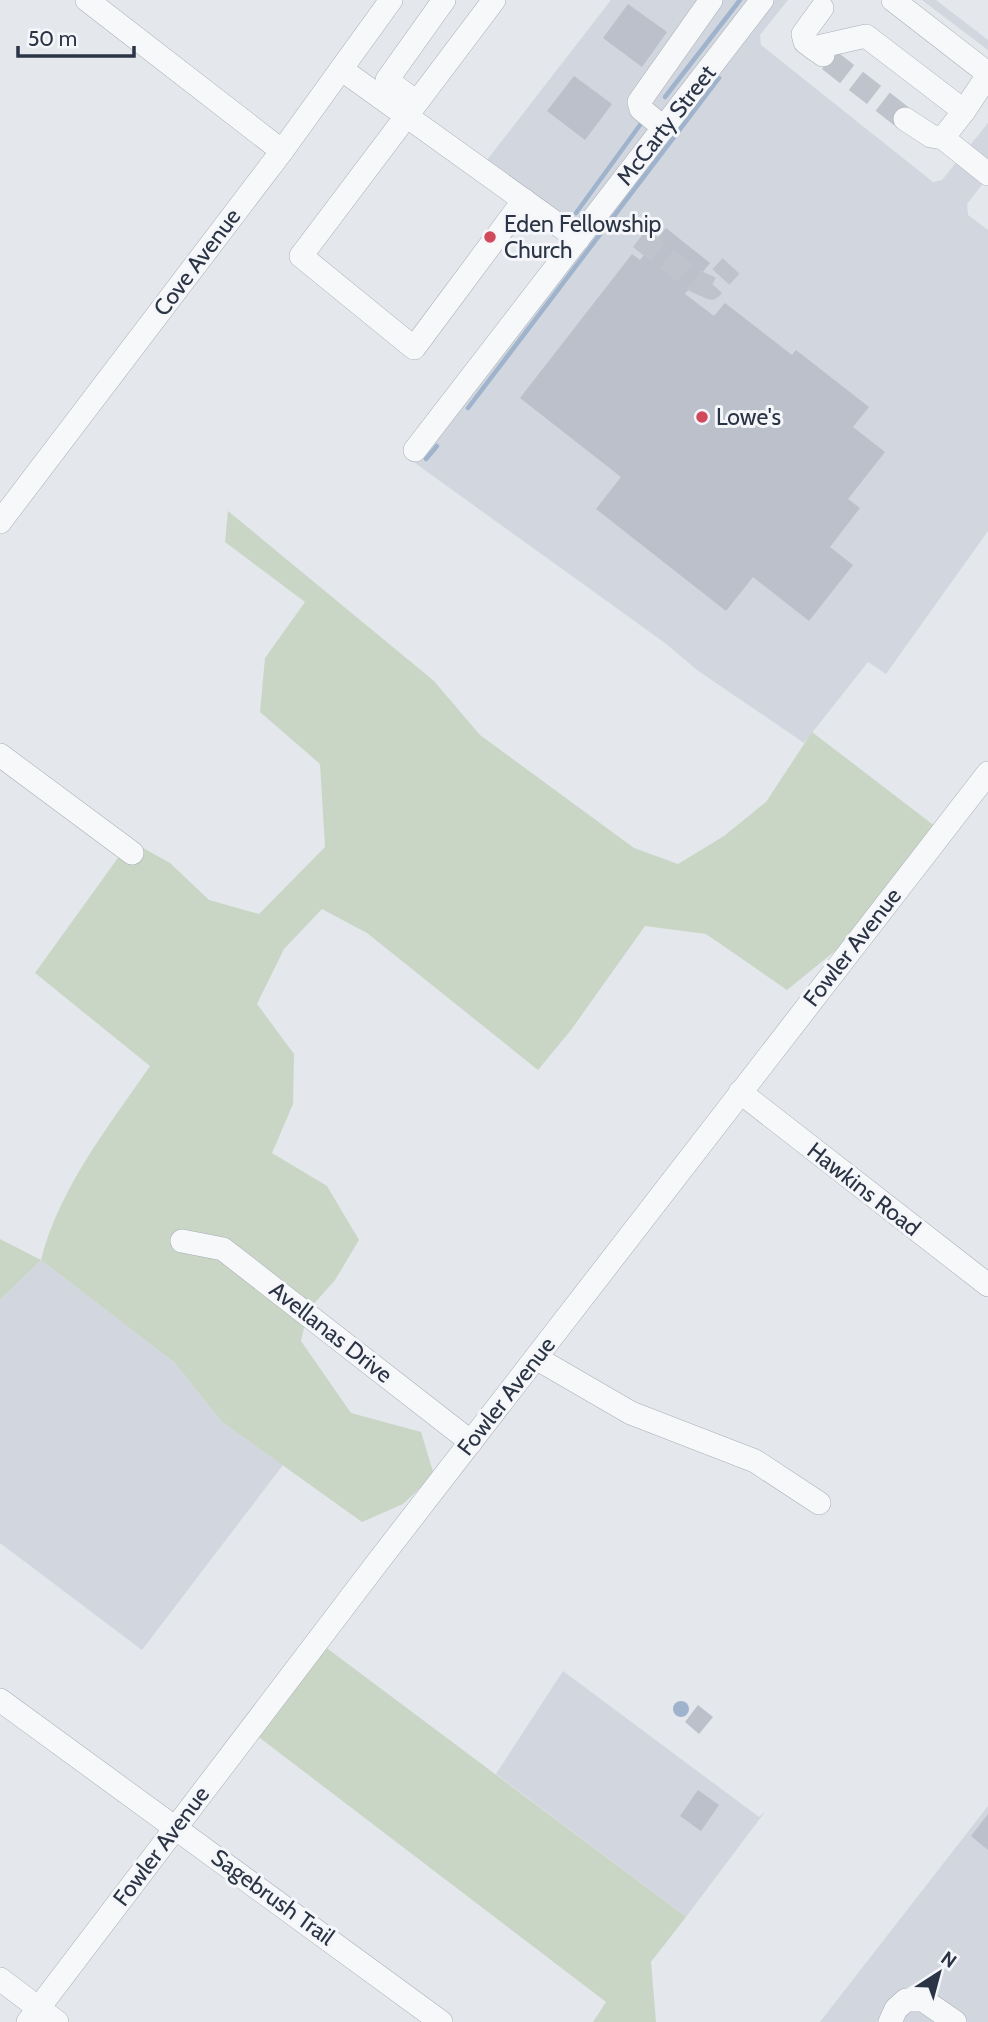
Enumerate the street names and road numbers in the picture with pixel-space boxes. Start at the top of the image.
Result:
street label: McCarty Street [610,59,722,191]
street label: Cove Avenue [148,203,247,321]
street label: Fowler Avenue [797,882,907,1012]
street label: Hawkins Road [802,1136,926,1242]
street label: Avellanas Drive [264,1275,398,1389]
street label: Fowler Avenue [451,1331,561,1461]
street label: Fowler Avenue [107,1780,215,1911]
street label: Sagebrush Trail [206,1843,341,1951]

